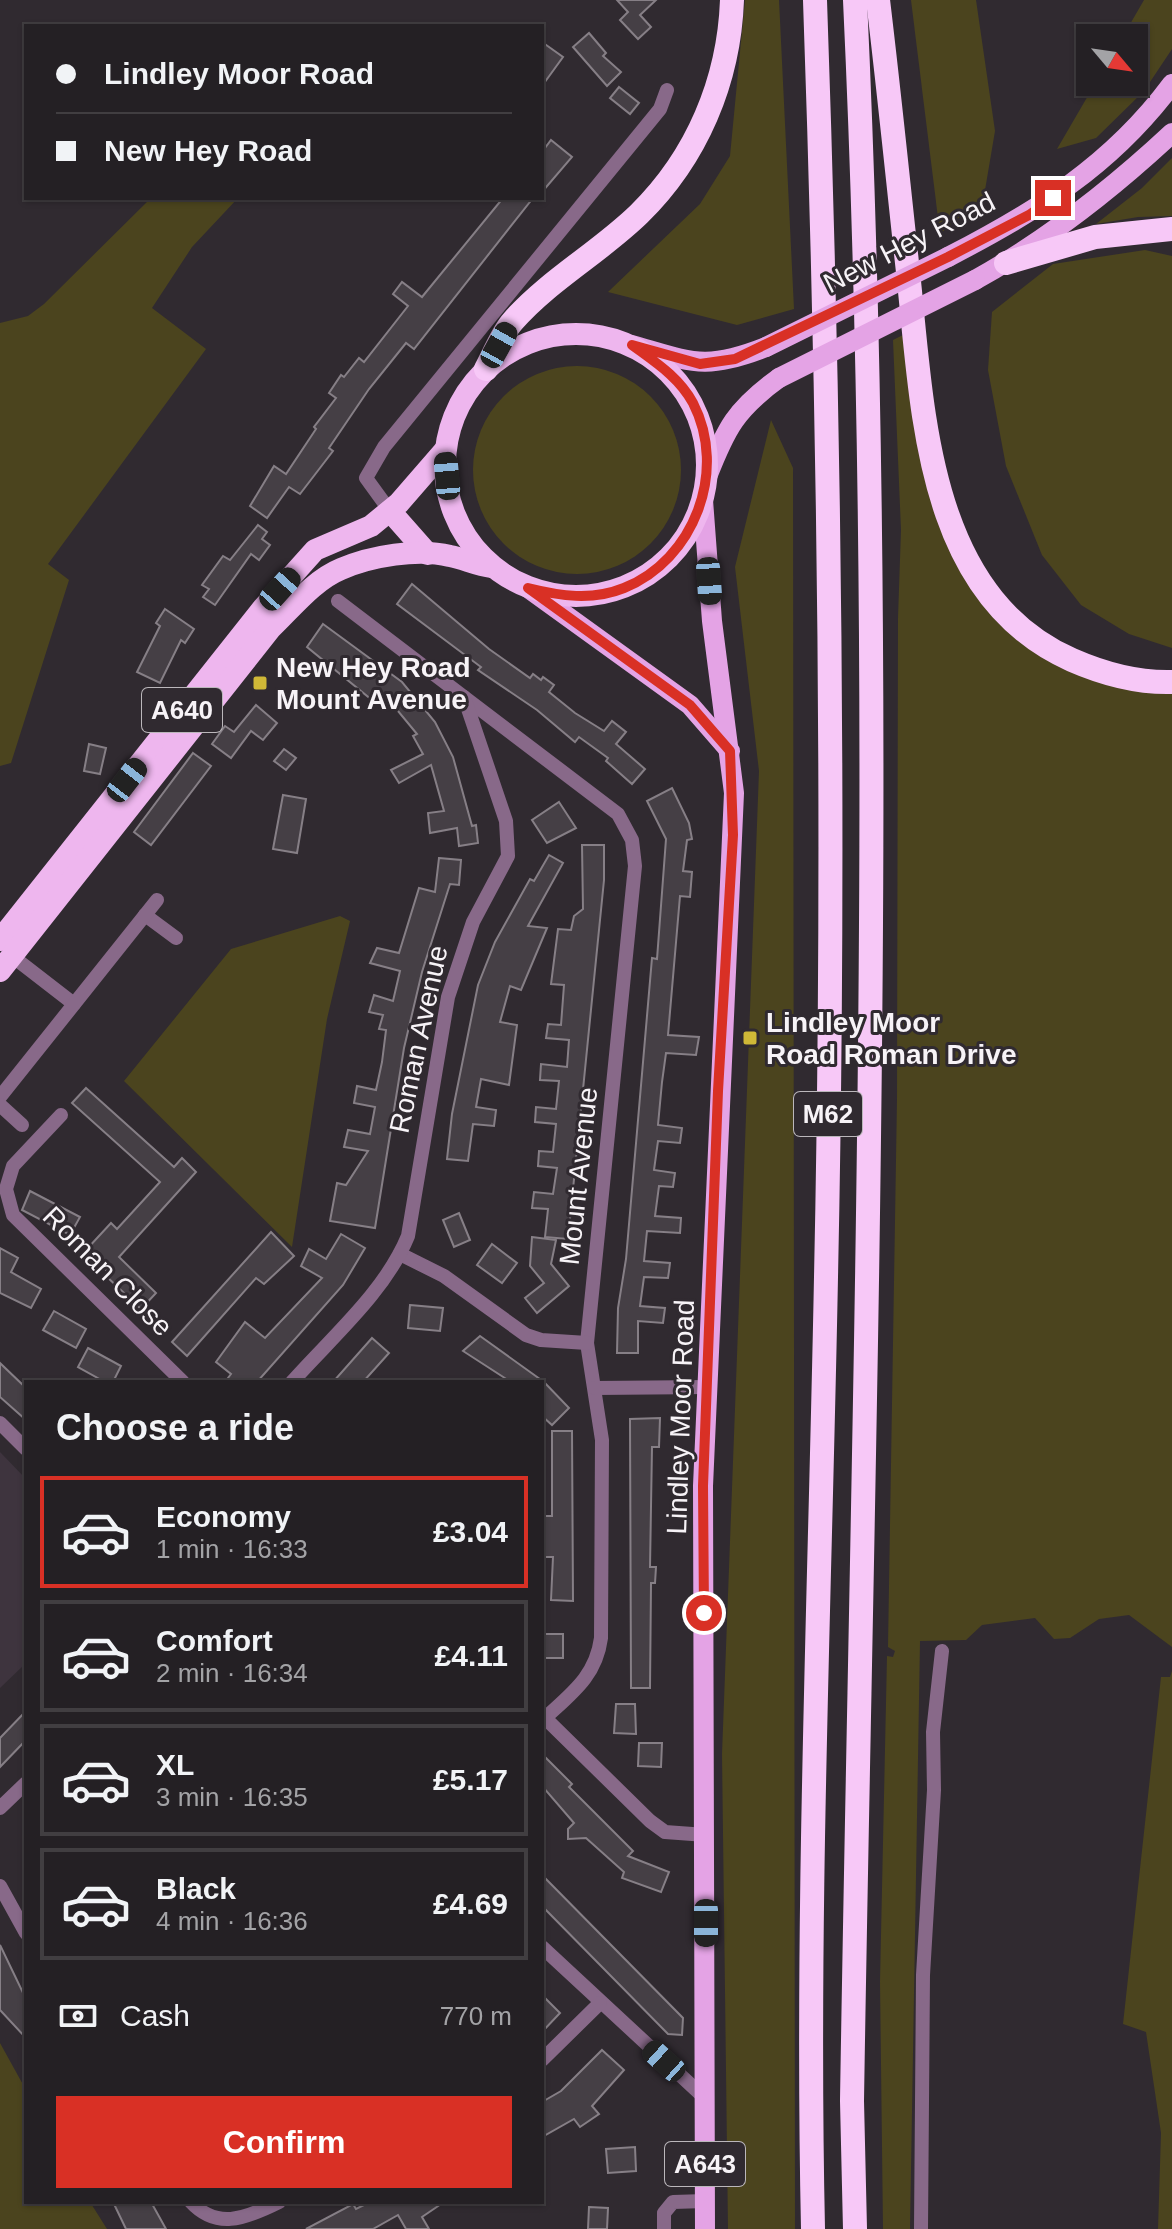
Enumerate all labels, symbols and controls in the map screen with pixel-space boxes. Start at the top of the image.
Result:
north arrow [1076,24,1148,96]
map controls [1076,24,1148,96]
text: Lindley Moor Road [104,57,374,90]
text: New Hey Road [104,134,312,167]
route end [1035,180,1071,216]
street label: New Hey Road [818,186,1000,299]
car [477,318,521,372]
car [433,451,461,501]
car [695,556,723,606]
car [255,563,305,615]
place label: New Hey Road Mount Avenue [276,652,471,715]
marker: New Hey Road Mount Avenue [251,674,269,692]
road number: A640 [142,688,222,732]
car [103,754,151,806]
street label: Roman Avenue [383,942,454,1136]
place label: Lindley Moor Road Roman Drive [766,1007,1017,1070]
marker: Lindley Moor Road Roman Drive [741,1029,759,1047]
street label: Mount Avenue [554,1086,603,1266]
road number: M62 [794,1092,862,1136]
street label: Roman Close [37,1200,179,1342]
street label: Lindley Moor Road [661,1299,700,1535]
text: Choose a ride [56,1407,294,1448]
icon: car [60,1496,132,1568]
text: Economy [156,1500,291,1533]
text: £3.04 [433,1515,508,1548]
text: 1 min · 16:33 [156,1534,308,1564]
route start [686,1595,722,1631]
icon: car [60,1620,132,1692]
text: Comfort [156,1624,273,1657]
text: £4.11 [435,1639,508,1672]
text: 2 min · 16:34 [156,1658,308,1688]
icon: car [60,1744,132,1816]
text: XL [156,1748,194,1781]
text: £5.17 [433,1763,508,1796]
text: 3 min · 16:35 [156,1782,308,1812]
icon: car [60,1868,132,1940]
text: Black [156,1872,236,1905]
text: £4.69 [433,1887,508,1920]
car [694,1899,718,1947]
text: 4 min · 16:36 [156,1906,308,1936]
icon: cash [56,1994,100,2038]
text: Cash [120,1999,190,2032]
text: 770 m [440,2001,512,2031]
car [638,2036,690,2086]
button: Confirm [56,2096,512,2188]
road number: A643 [665,2142,745,2186]

